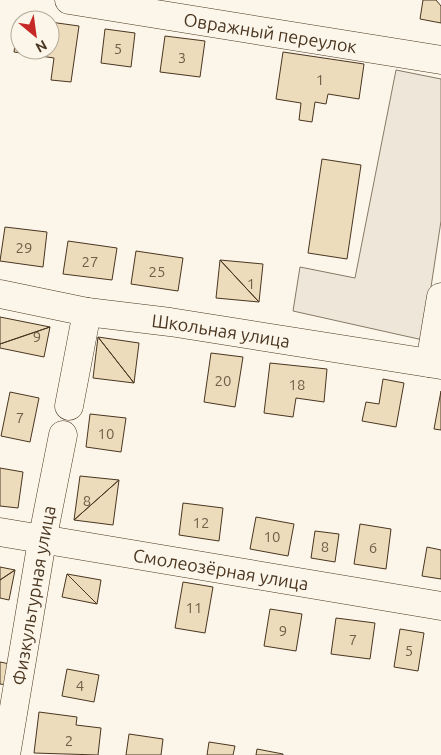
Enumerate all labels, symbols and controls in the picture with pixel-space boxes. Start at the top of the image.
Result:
street label: Овражный переулок [182,9,358,56]
north arrow [10,10,60,60]
text: N [33,37,50,56]
house number: 5 [114,40,122,57]
house number: 3 [178,49,186,66]
house number: 1 [316,71,324,88]
house number: 29 [16,239,32,256]
house number: 27 [82,253,98,270]
house number: 25 [149,263,165,280]
house number: 1 [247,275,255,292]
street label: Школьная улица [151,310,291,351]
house number: 9 [33,328,41,345]
house number: 20 [215,372,231,389]
house number: 18 [289,376,305,393]
house number: 7 [16,409,24,426]
house number: 10 [98,425,114,442]
house number: 8 [83,492,91,509]
street label: Физкультурная улица [8,504,59,687]
house number: 12 [193,514,209,531]
house number: 10 [264,528,280,545]
house number: 8 [321,538,329,555]
house number: 6 [369,539,377,556]
street label: Смолеозёрная улица [132,545,310,594]
house number: 11 [186,599,202,616]
house number: 9 [279,622,287,639]
house number: 7 [349,631,357,648]
house number: 5 [405,642,413,659]
house number: 4 [76,677,84,694]
house number: 2 [65,732,73,749]

